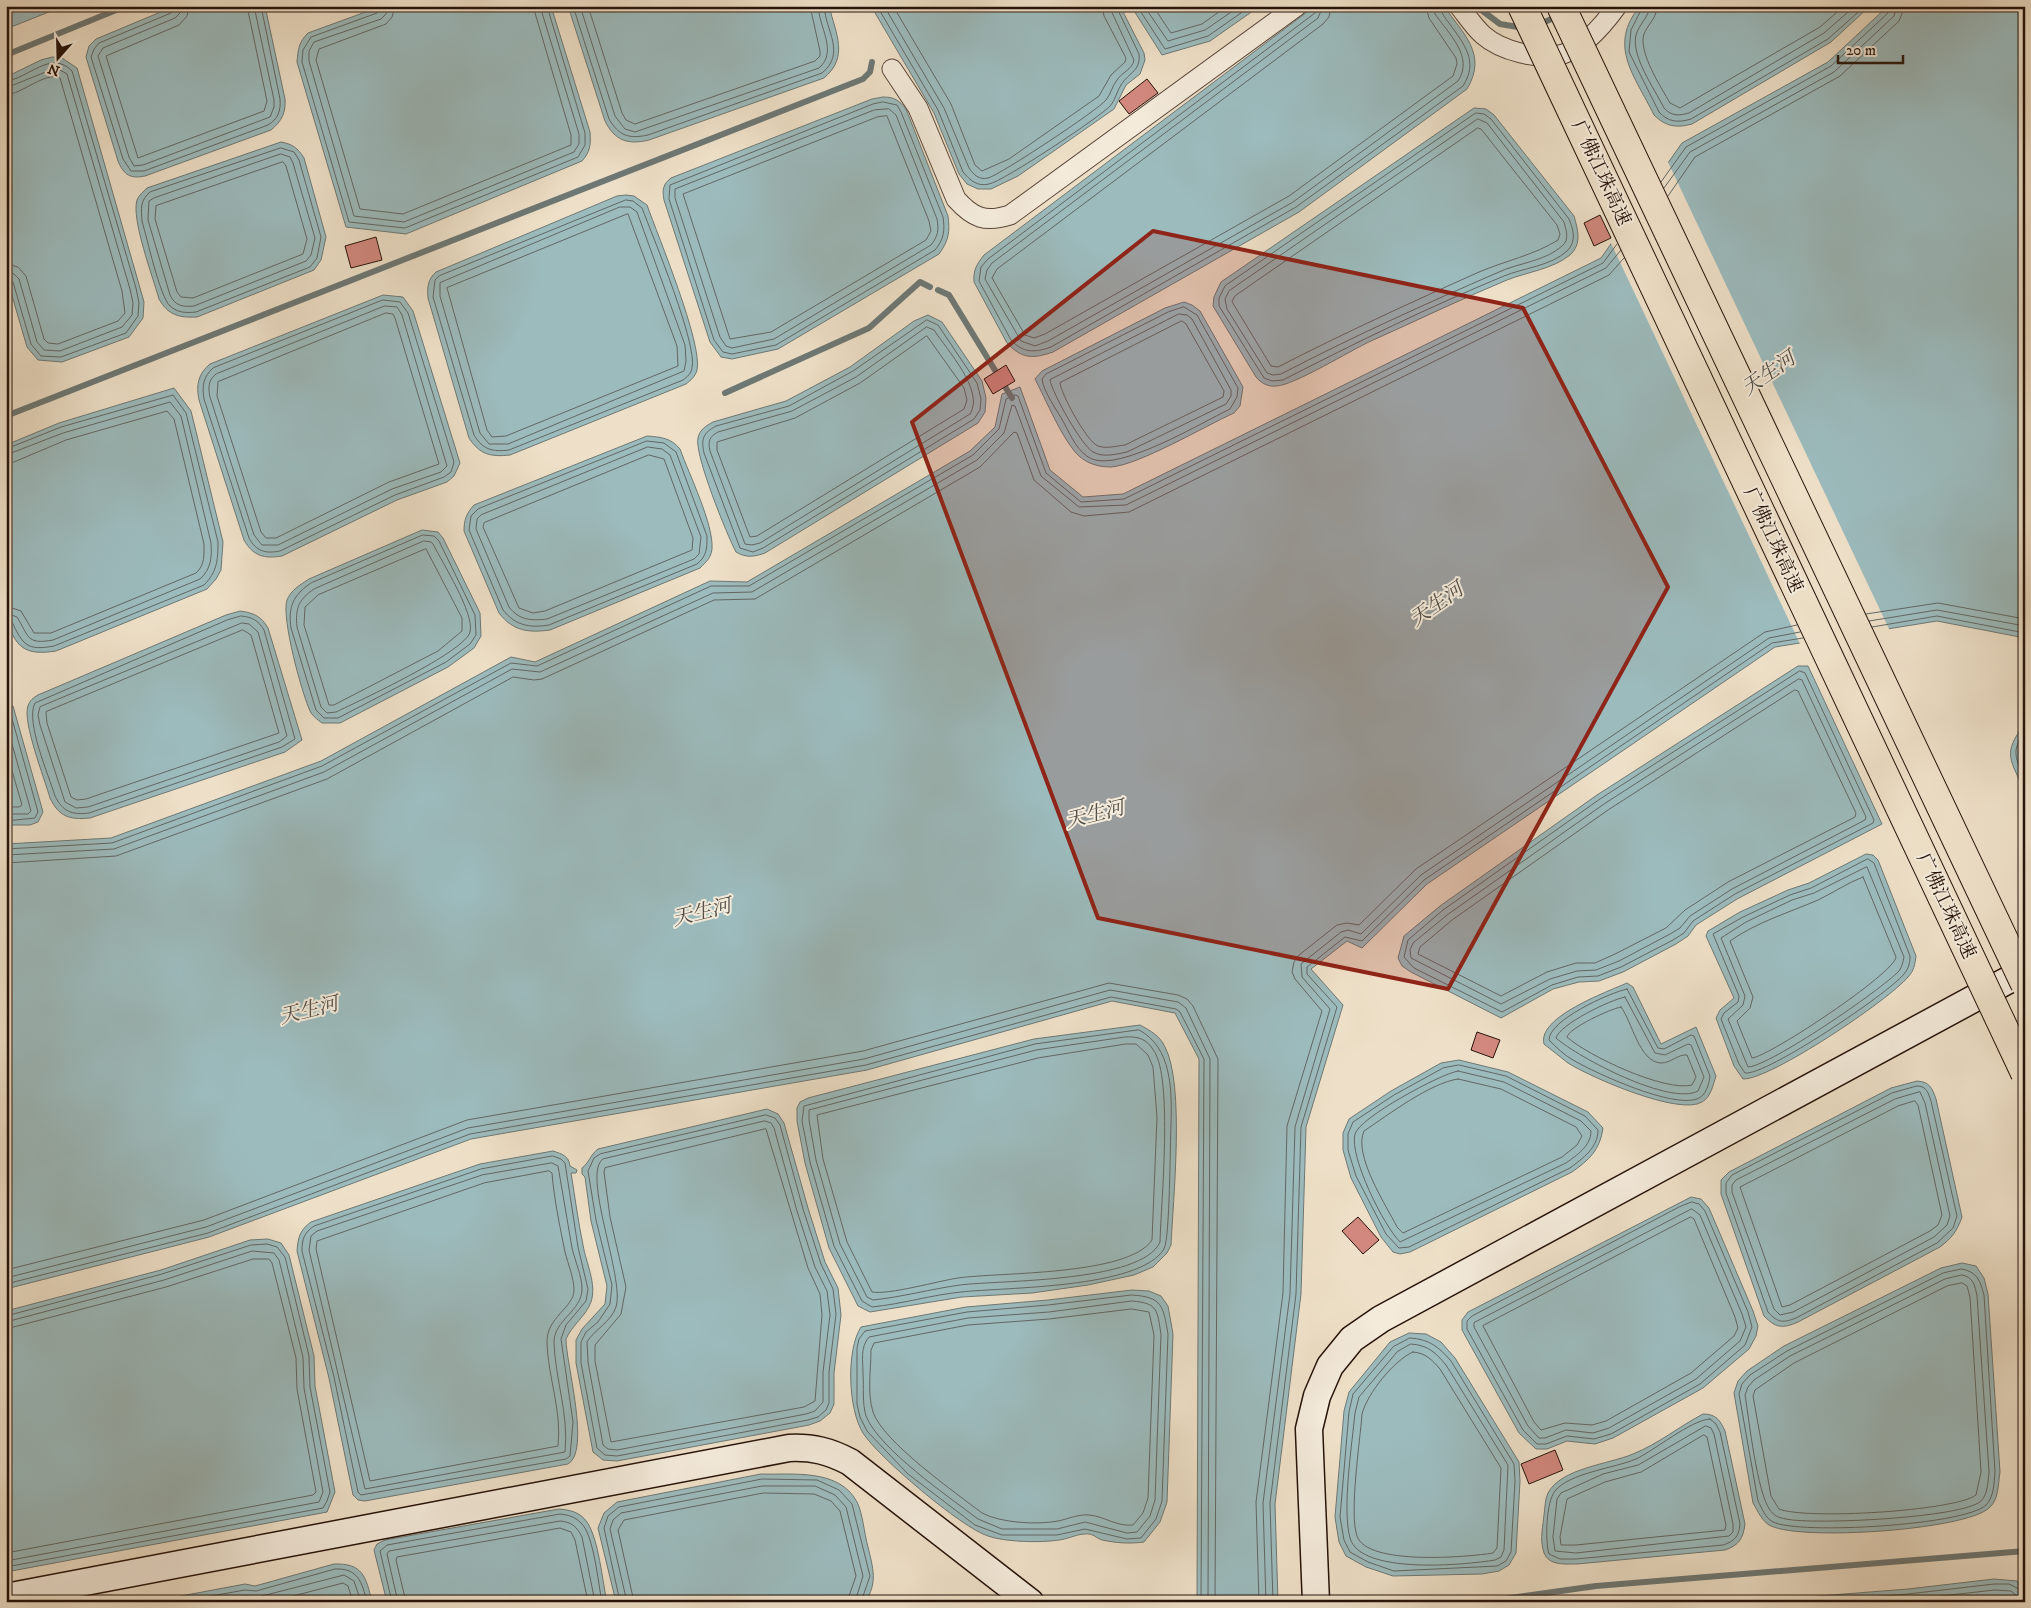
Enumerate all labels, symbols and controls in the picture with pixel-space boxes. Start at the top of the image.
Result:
north arrow [32,32,82,82]
scale bar [1838,32,1904,64]
text: 20 m [1846,41,1876,60]
text: N [45,59,62,80]
street label: 广佛江珠高速 [1566,116,1636,230]
water label: 天生河 [1737,345,1803,401]
street label: 广佛江珠高速 [1738,483,1808,597]
water label: 天生河 [1405,576,1471,632]
water label: 天生河 [1063,795,1130,834]
street label: 广佛江珠高速 [1911,849,1981,963]
water label: 天生河 [670,893,737,932]
water label: 天生河 [277,991,344,1030]

